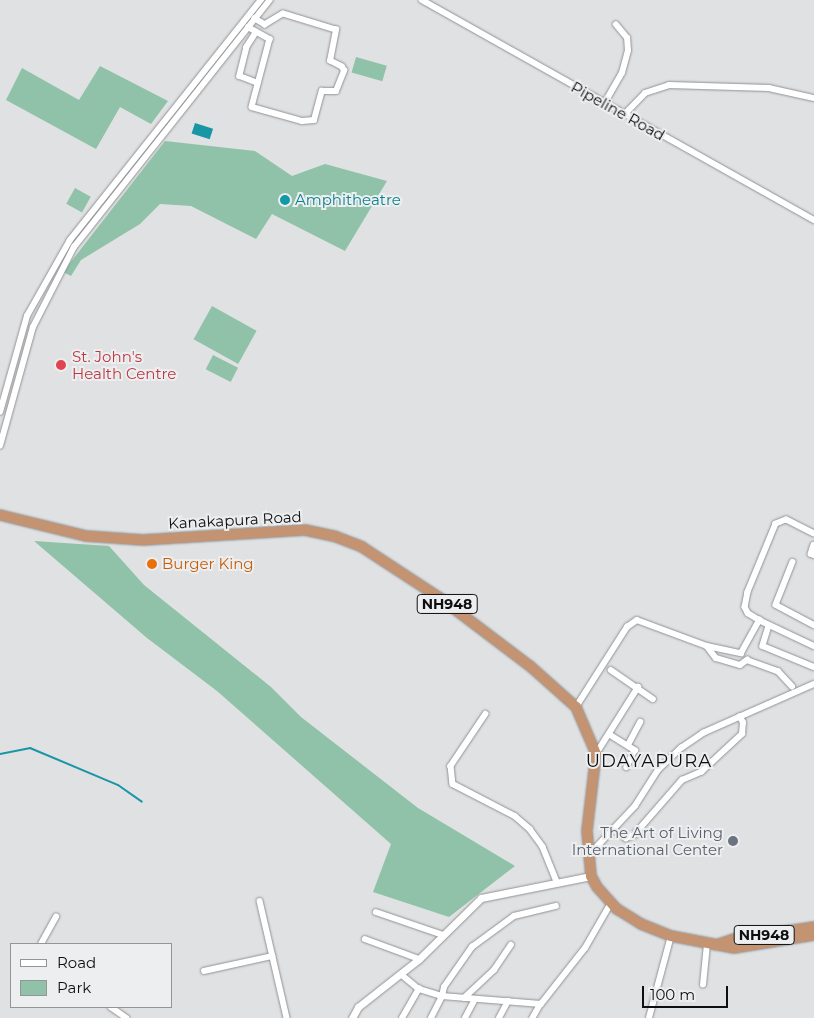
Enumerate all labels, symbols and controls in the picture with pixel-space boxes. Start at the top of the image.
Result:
street label: Pipeline Road [568,78,668,144]
place label: Amphitheatre [295,191,401,209]
marker: Amphitheatre [279,194,291,206]
place label: St. John's Health Centre [72,347,176,382]
marker: St. John's Health Centre [54,358,68,372]
street label: Kanakapura Road [168,508,302,532]
place label: Burger King [162,555,254,573]
marker: Burger King [146,558,158,570]
road number: NH948 [416,592,478,616]
district label: UDAYAPURA [585,750,713,772]
place label: The Art of Living International Center [572,823,723,858]
marker: The Art of Living International Center [727,835,739,847]
road number: NH948 [733,924,795,946]
legend [10,943,172,1008]
text: Road [57,953,96,972]
scale bar [644,976,730,1008]
text: Park [57,978,91,997]
text: 100 m [650,985,695,1004]

